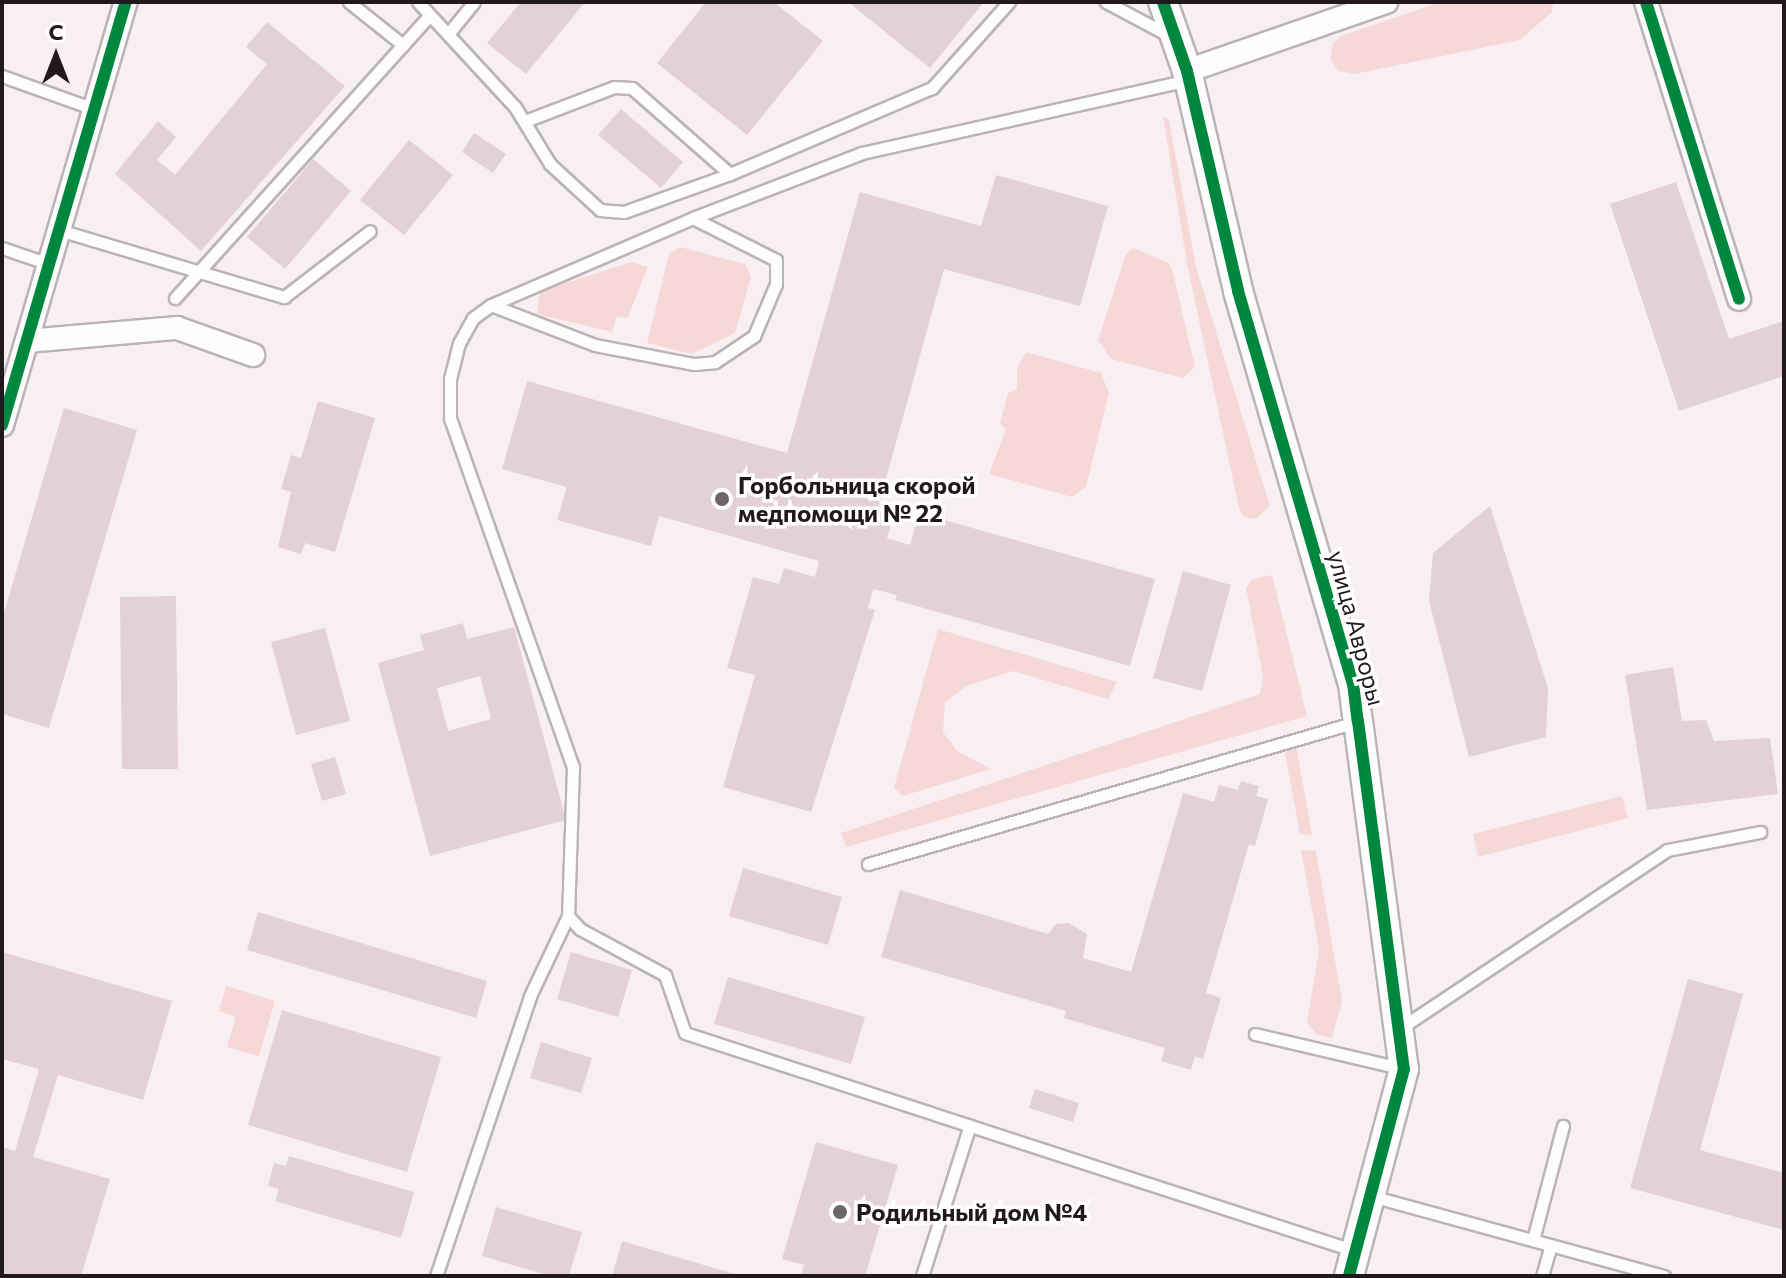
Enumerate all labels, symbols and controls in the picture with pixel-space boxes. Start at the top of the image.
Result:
north arrow [16,16,96,96]
text: С [48,18,64,45]
place label: Горбольница скорой медпомощи № 22 [738,471,975,527]
marker: Горбольница скорой медпомощи № 22 [713,490,731,508]
street label: улица Авроры [1322,547,1392,709]
place label: Родильный дом №4 [856,1198,1087,1226]
marker: Родильный дом №4 [831,1203,849,1221]

